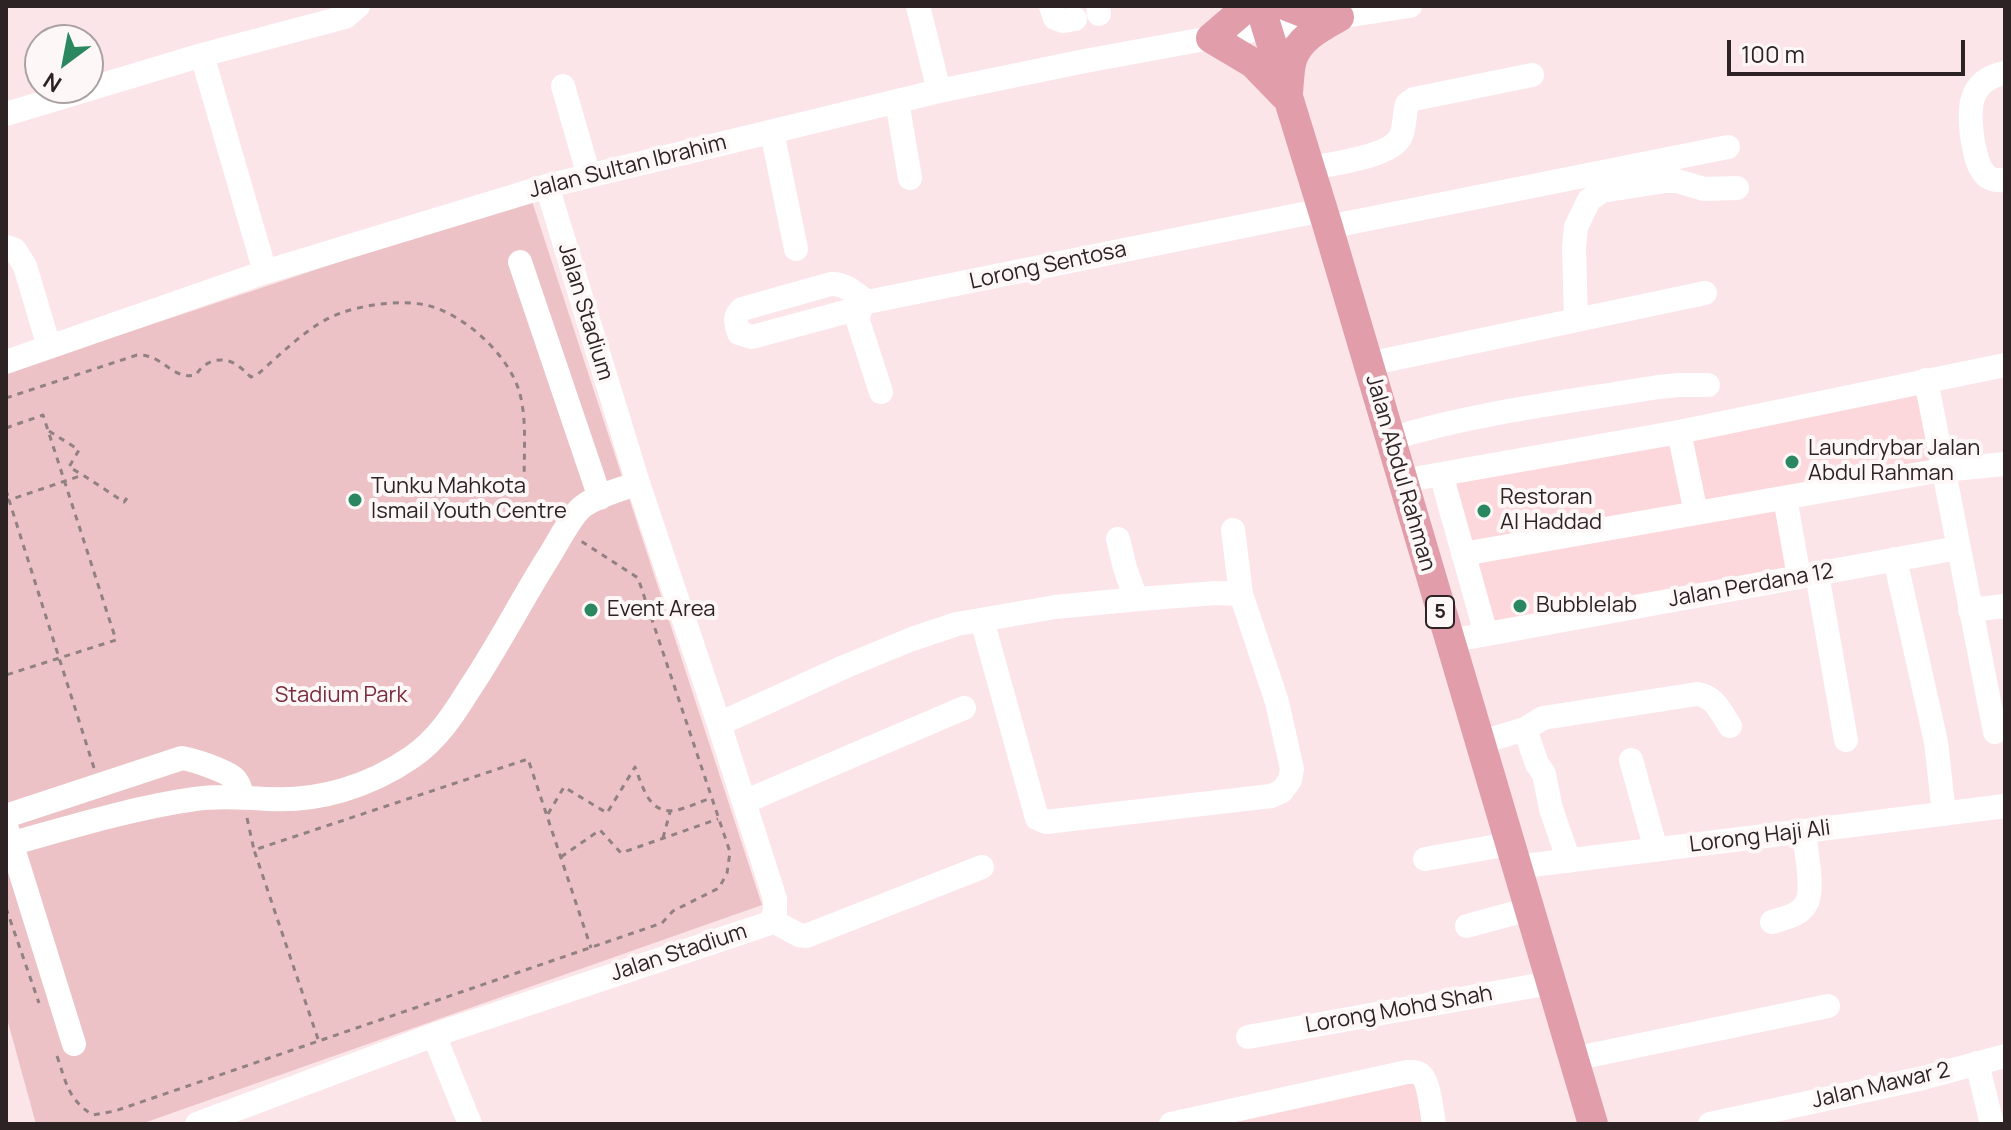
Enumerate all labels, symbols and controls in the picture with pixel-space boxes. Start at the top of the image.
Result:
north arrow [24,24,104,104]
scale bar [1731,24,1969,74]
text: 100 m [1741,37,1805,70]
text: N [38,66,67,100]
street label: Jalan Sultan Ibrahim [527,130,729,204]
street label: Lorong Sentosa [967,236,1129,296]
street label: Jalan Stadium [552,240,618,384]
street label: Jalan Abdul Rahman [1359,372,1441,574]
place label: Laundrybar Jalan Abdul Rahman [1808,436,1980,488]
marker: Laundrybar Jalan Abdul Rahman [1783,453,1801,471]
place label: Tunku Mahkota Ismail Youth Centre [371,474,567,526]
place label: Restoran Al Haddad [1500,485,1602,536]
marker: Tunku Mahkota Ismail Youth Centre [346,491,364,509]
marker: Restoran Al Haddad [1475,502,1493,520]
street label: Jalan Perdana 12 [1666,558,1836,614]
place label: Bubblelab [1536,593,1637,619]
road number: 5 [1426,596,1454,628]
place label: Event Area [607,597,716,623]
marker: Bubblelab [1511,597,1529,615]
marker: Event Area [582,601,600,619]
park label: Stadium Park [275,683,407,709]
street label: Lorong Haji Ali [1688,815,1832,859]
street label: Jalan Stadium [608,919,750,987]
street label: Lorong Mohd Shah [1303,981,1495,1039]
street label: Jalan Mawar 2 [1809,1057,1953,1115]

